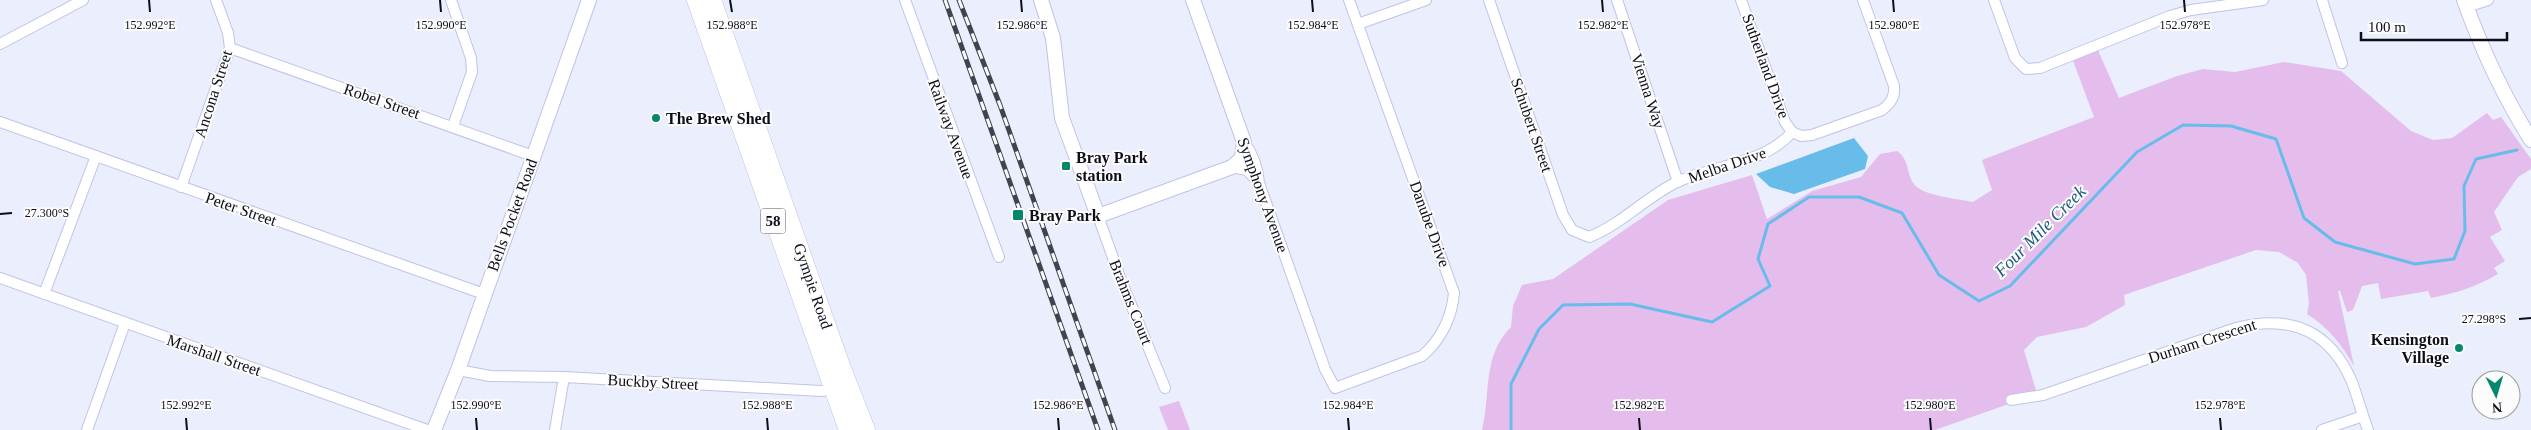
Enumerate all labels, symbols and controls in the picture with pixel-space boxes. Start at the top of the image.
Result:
scale bar [2361,10,2507,42]
street label: Sutherland Drive [1739,12,1793,120]
text: 152.992°E [124,18,176,32]
text: 152.990°E [415,18,467,32]
text: 152.988°E [706,18,758,32]
text: 152.986°E [996,18,1048,32]
text: 152.984°E [1287,18,1339,32]
text: 152.982°E [1577,18,1629,32]
text: 152.980°E [1868,18,1920,32]
text: 152.978°E [2159,18,2211,32]
text: 100 m [2368,19,2406,35]
street label: Ancona Street [191,48,235,140]
street label: Vienna Way [1627,51,1668,131]
street label: Schubert Street [1508,76,1556,175]
street label: Railway Avenue [924,77,977,182]
street label: Robel Street [342,80,423,122]
place label: The Brew Shed [666,110,771,127]
marker: The Brew Shed [650,112,662,124]
street label: Symphony Avenue [1233,135,1292,255]
street label: Melba Drive [1686,144,1768,186]
place label: Bray Park station [1076,149,1148,184]
street label: Bells Pocket Road [484,157,540,273]
marker: Bray Park station [1060,160,1072,172]
street label: Danube Drive [1407,179,1453,269]
water label: Four Mile Creek [1990,181,2090,281]
street label: Peter Street [203,189,279,229]
text: 27.300°S [25,206,69,220]
place label: Bray Park [1029,207,1101,225]
road number: 58 [760,208,786,234]
marker: Bray Park [1011,208,1025,222]
street label: Gympie Road [789,241,836,331]
street label: Brahms Court [1106,257,1156,348]
text: 27.298°S [2462,312,2506,326]
street label: Durham Crescent [2146,315,2259,366]
street label: Marshall Street [165,331,264,379]
place label: Kensington Village [2371,331,2449,367]
marker: Kensington Village [2453,342,2465,354]
north arrow [2471,370,2521,420]
street label: Buckby Street [607,371,699,394]
text: 152.992°E [160,398,212,412]
text: 152.990°E [450,398,502,412]
text: 152.988°E [741,398,793,412]
text: 152.986°E [1032,398,1084,412]
text: 152.984°E [1322,398,1374,412]
text: 152.982°E [1613,398,1665,412]
text: 152.980°E [1904,398,1956,412]
text: 152.978°E [2194,398,2246,412]
text: N [2491,400,2503,415]

